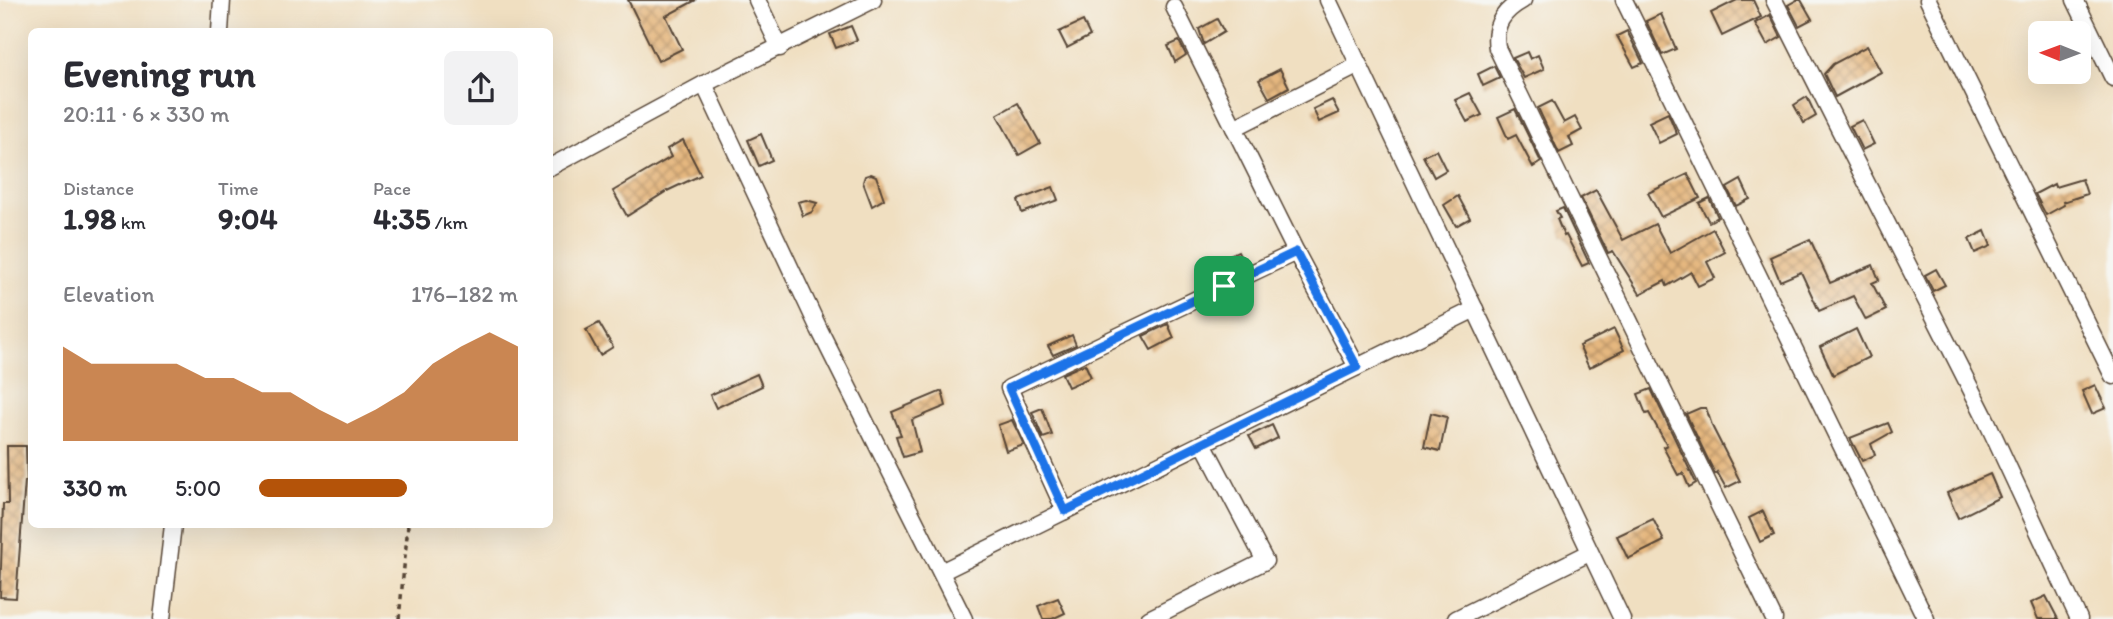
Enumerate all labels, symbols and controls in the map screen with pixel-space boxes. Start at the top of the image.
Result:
north arrow [2028,21,2091,84]
map controls [2028,21,2091,84]
text: Evening run [63,51,256,97]
button: share [444,51,518,125]
text: 20:11 · 6 × 330 m [63,100,230,128]
text: Distance [63,177,134,200]
text: Time [218,177,259,200]
text: Pace [373,177,411,200]
text: 1.98 [63,200,116,237]
text: 9:04 [218,200,278,237]
text: 4:35 [373,200,430,237]
text: km [116,211,146,234]
text: /km [430,211,468,234]
pin [1194,256,1254,316]
icon: arrive [1205,267,1243,305]
text: Elevation [63,280,154,308]
text: 176–182 m [411,280,518,308]
text: 330 m [63,474,127,502]
text: 5:00 [175,474,221,502]

